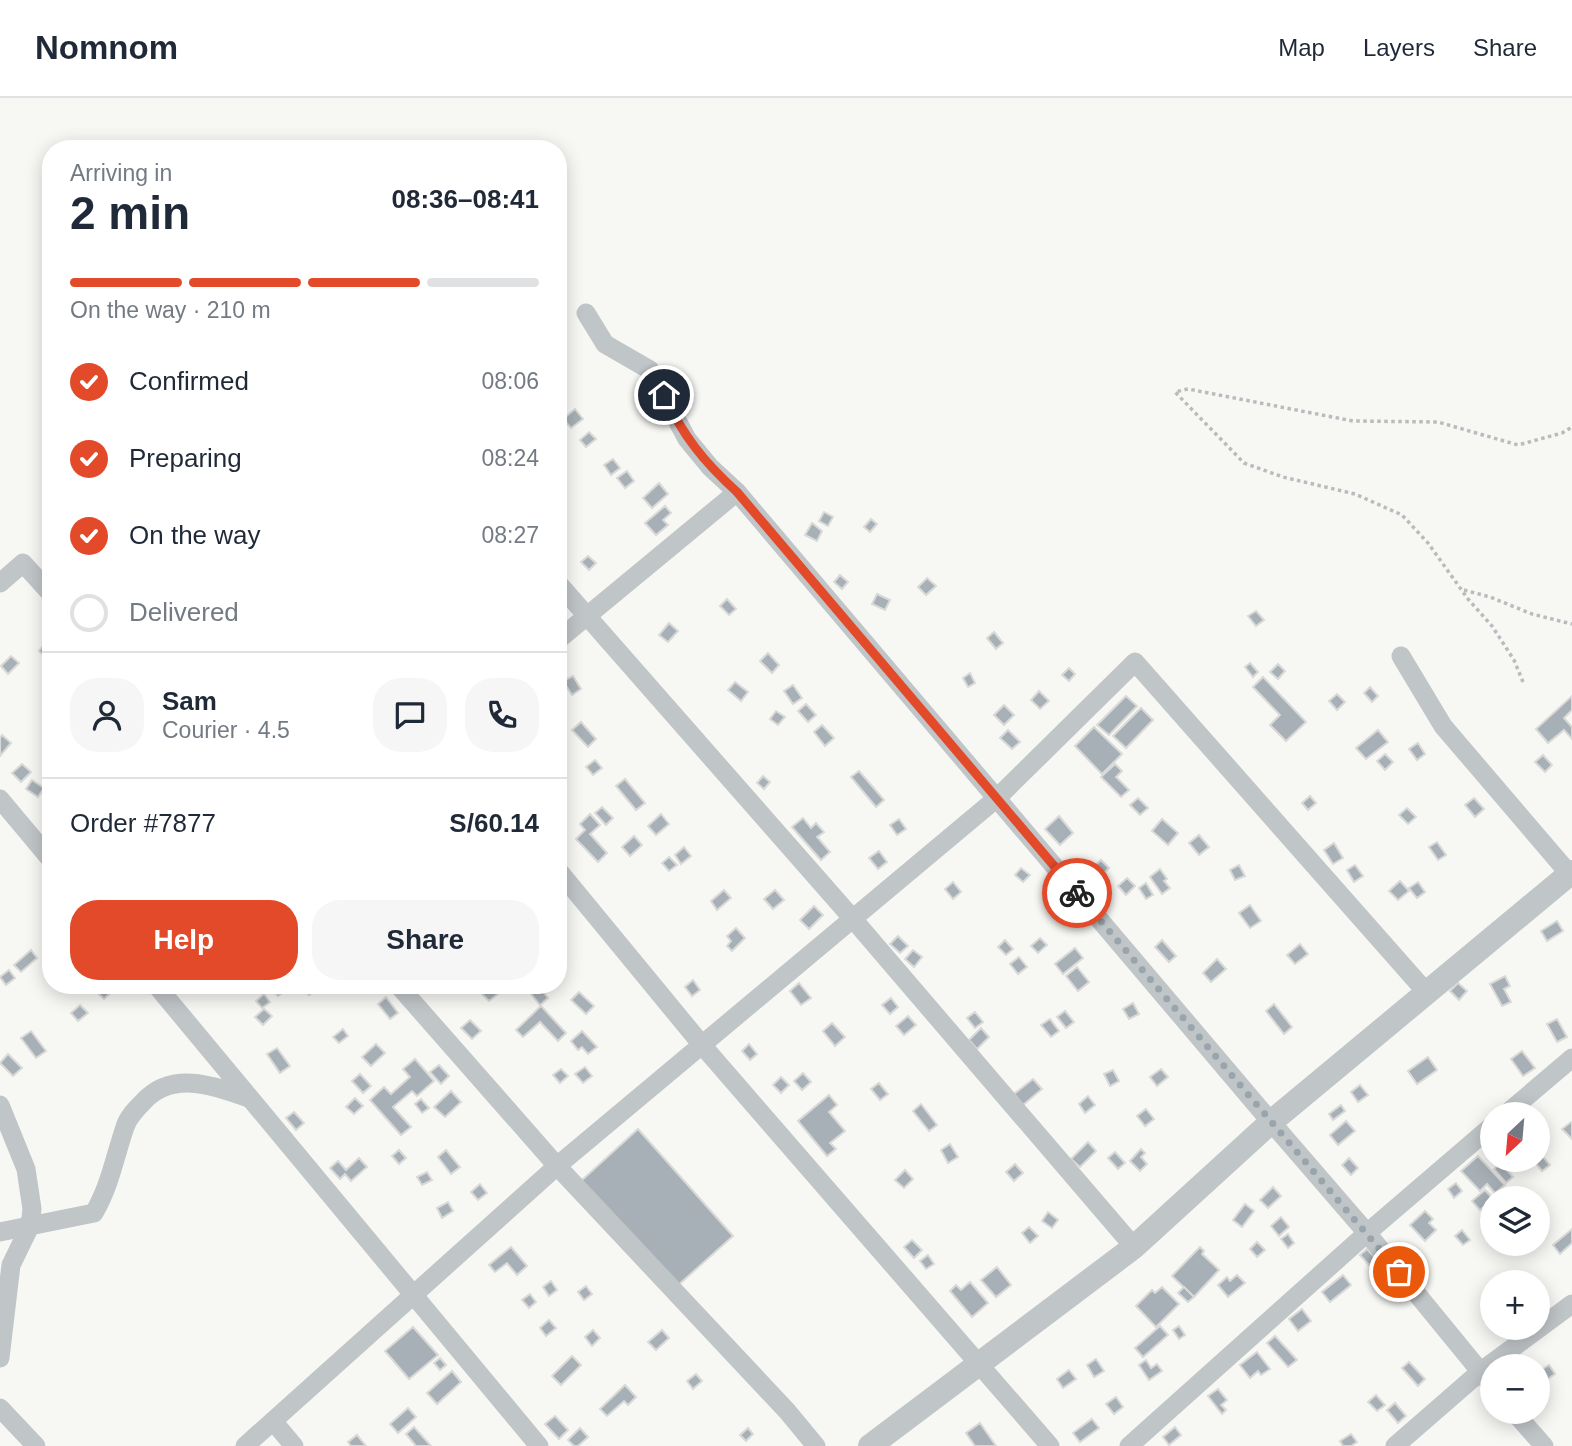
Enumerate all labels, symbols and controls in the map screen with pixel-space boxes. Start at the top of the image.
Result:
text: Nomnom [35,29,178,66]
text: Map [1278,34,1325,61]
text: Layers [1363,34,1435,61]
text: Share [1473,34,1537,61]
text: Arriving in [70,160,172,186]
text: 08:36–08:41 [392,184,539,214]
text: 2 min [70,187,190,239]
text: On the way · 210 m [70,297,271,323]
icon: check [70,363,108,401]
pin [634,365,694,425]
text: Confirmed [129,366,249,396]
text: 08:06 [481,368,539,394]
icon: home [645,376,683,414]
icon: check [70,440,108,478]
text: Preparing [129,443,242,473]
text: 08:24 [481,445,539,471]
icon: check [70,517,108,555]
text: On the way [129,520,261,550]
text: 08:27 [481,522,539,548]
text: Delivered [129,597,239,627]
button: person [70,678,144,752]
button: chat [373,678,447,752]
button: phone [465,678,539,752]
text: Sam [162,686,217,716]
text: Courier · 4.5 [162,717,290,743]
text: Order #7877 [70,808,216,838]
text: S/60.14 [449,808,539,838]
courier [1042,858,1112,928]
icon: bike [1058,874,1096,912]
button: Help [70,900,298,980]
button: Share [312,900,539,980]
north arrow [1480,1102,1550,1172]
map controls [1480,1102,1550,1424]
button: layers [1480,1186,1550,1256]
pin [1369,1242,1429,1302]
icon: bag [1380,1253,1418,1291]
button: + [1480,1270,1550,1340]
button: − [1480,1354,1550,1424]

